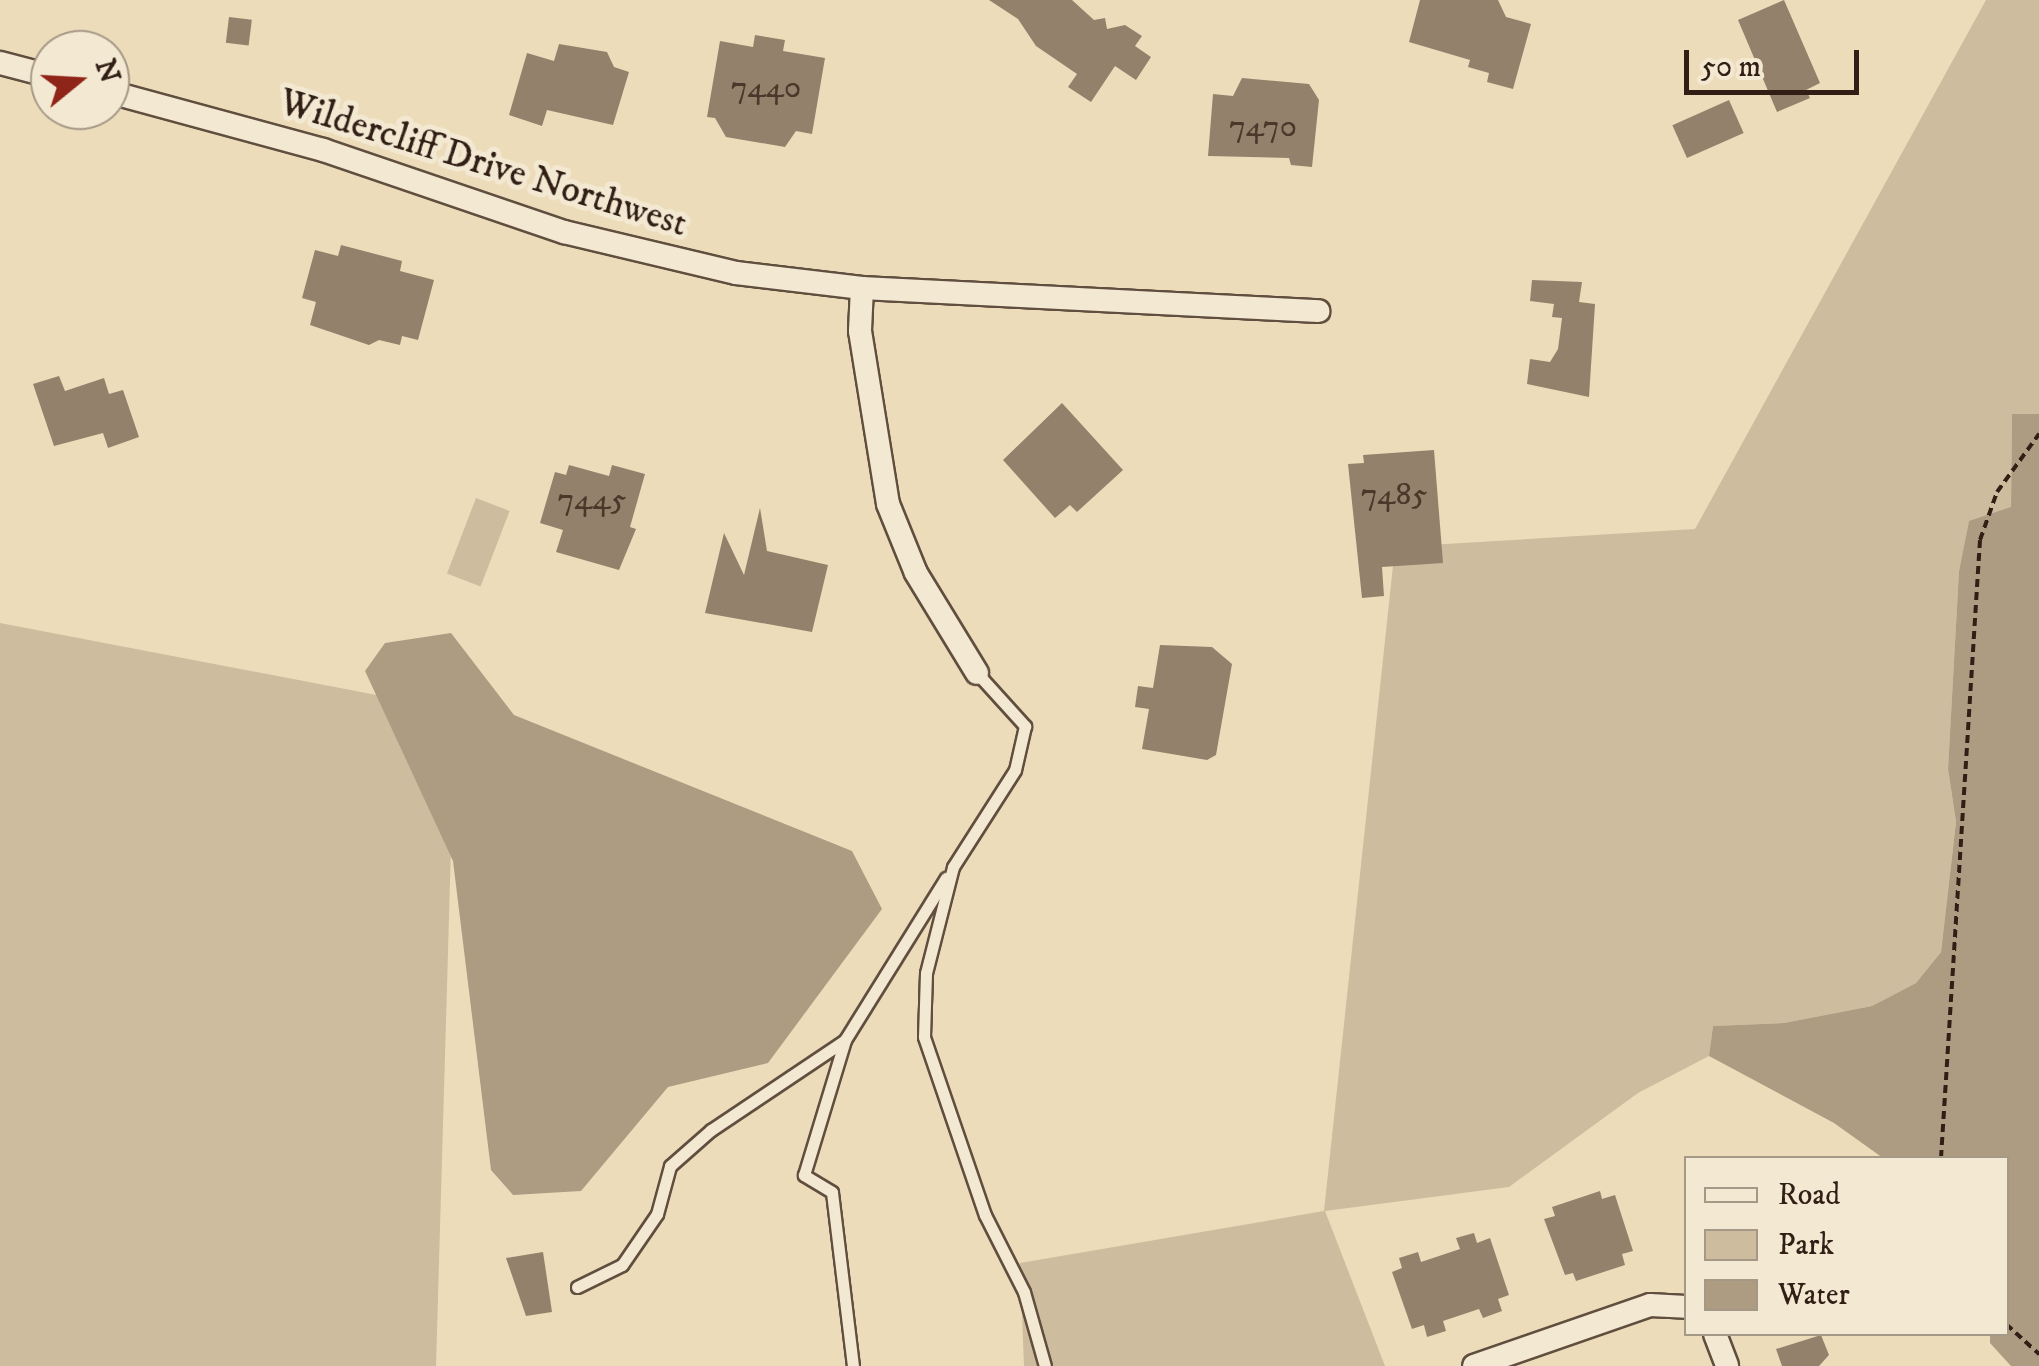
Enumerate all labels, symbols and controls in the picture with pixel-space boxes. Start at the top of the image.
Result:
north arrow [30,30,130,130]
scale bar [1689,30,1864,92]
text: 50 m [1701,49,1761,86]
text: N [87,55,127,88]
house number: 7440 [731,69,801,107]
street label: Wildercliff Drive Northwest [274,80,692,248]
house number: 7470 [1229,108,1297,146]
house number: 7485 [1361,476,1427,514]
house number: 7445 [558,481,626,519]
legend [1684,1156,2009,1336]
text: Road [1778,1177,1840,1214]
text: Park [1778,1227,1834,1264]
text: Water [1778,1277,1850,1314]

